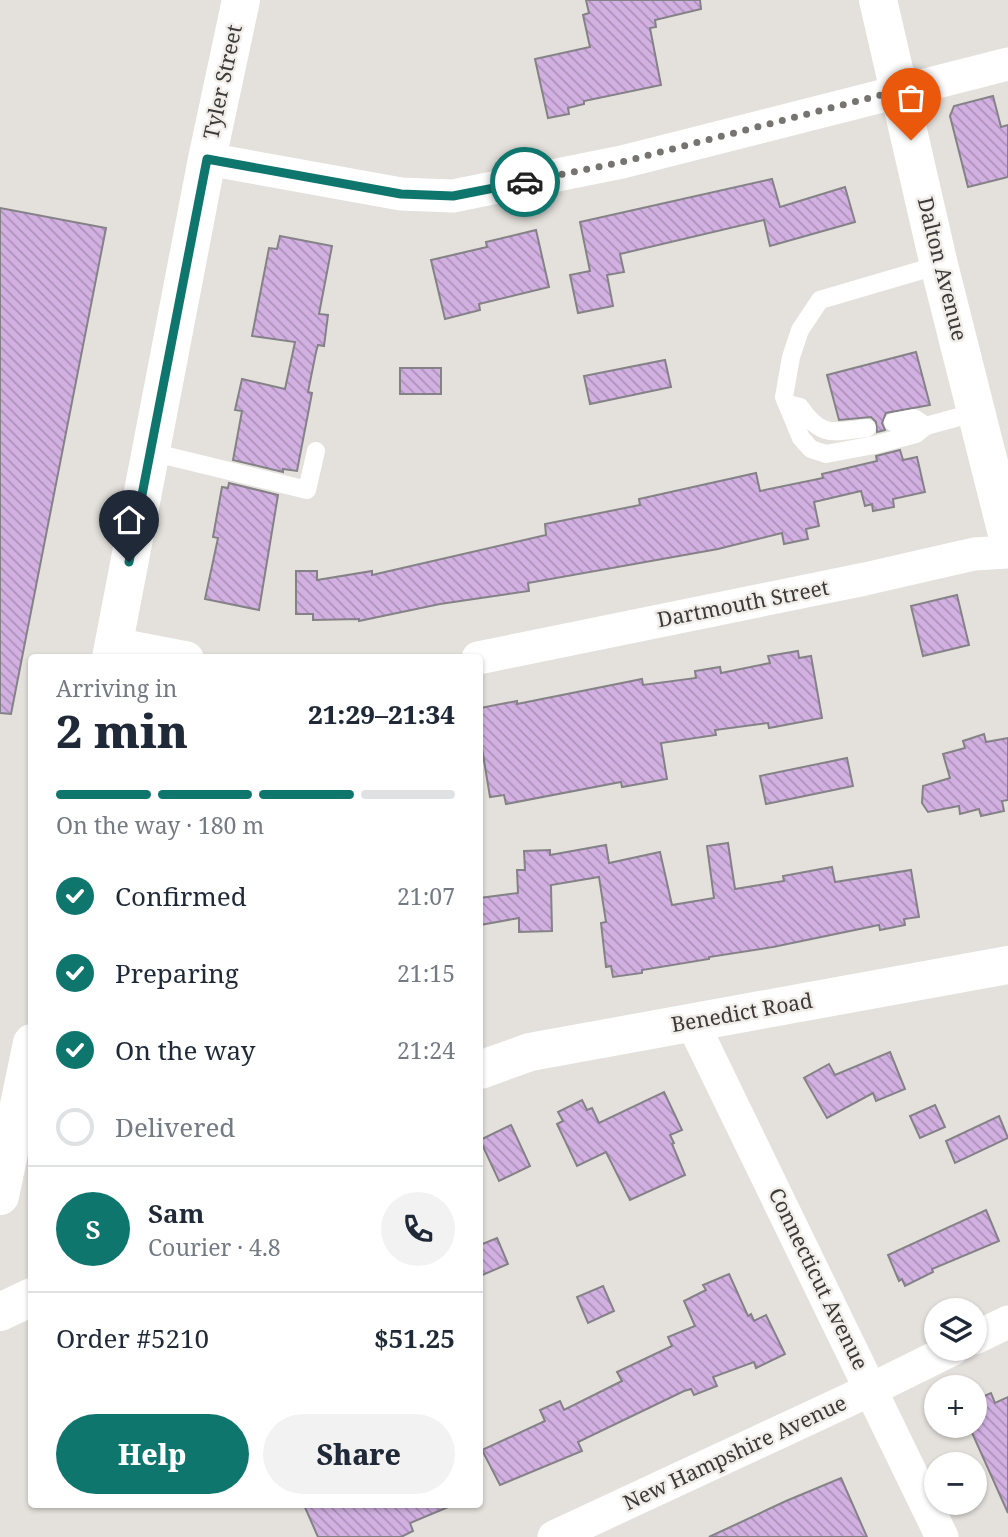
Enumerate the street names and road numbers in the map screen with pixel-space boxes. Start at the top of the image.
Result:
street label: Tyler Street [196,22,248,142]
street label: Dalton Avenue [912,194,974,344]
street label: Dartmouth Street [655,573,831,633]
street label: Benedict Road [669,986,815,1038]
street label: Connecticut Avenue [763,1183,875,1374]
street label: New Hampshire Avenue [618,1388,851,1516]

